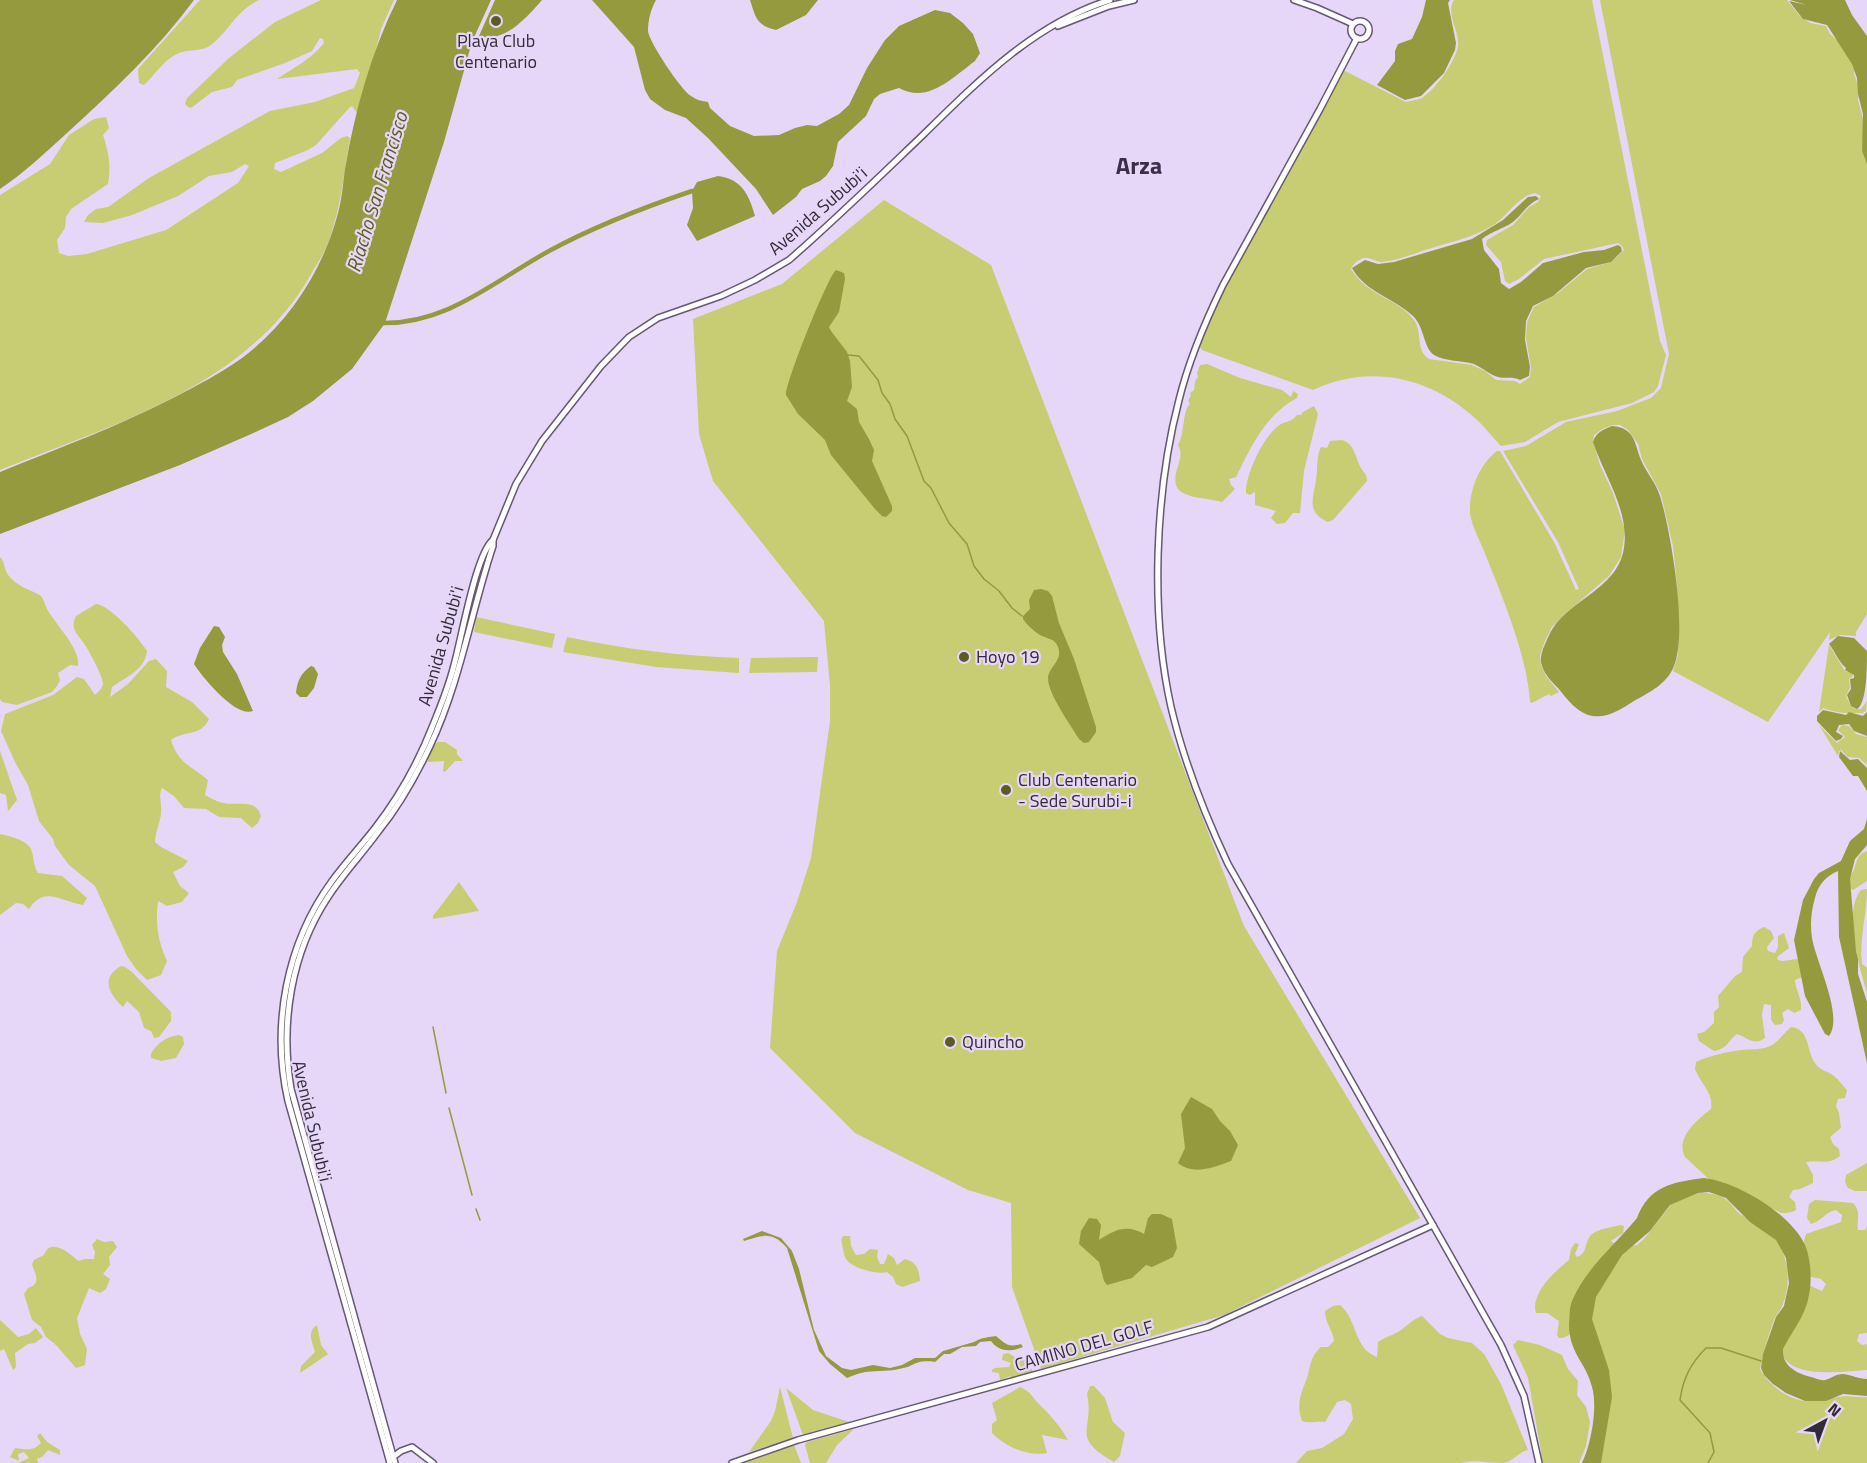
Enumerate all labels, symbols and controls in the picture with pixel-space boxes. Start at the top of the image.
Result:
marker: Playa Club Centenario [489,14,503,28]
place label: Playa Club Centenario [455,27,537,75]
water label: Riacho San Francisco [337,107,416,276]
district label: Arza [1116,147,1162,183]
street label: Avenida Sububi'i [762,160,873,261]
street label: Avenida Sububi'i [411,583,471,709]
place label: Hoyo 19 [976,643,1040,670]
marker: Hoyo 19 [957,650,971,664]
place label: Club Centenario - Sede Surubi-i [1018,766,1137,814]
marker: Club Centenario - Sede Surubi-i [999,783,1013,797]
place label: Quincho [962,1028,1024,1055]
marker: Quincho [943,1035,957,1049]
street label: Avenida Sububi'i [285,1058,340,1184]
street label: CAMINO DEL GOLF [1011,1313,1156,1378]
north arrow [1795,1391,1855,1451]
text: N [1823,1397,1847,1422]

